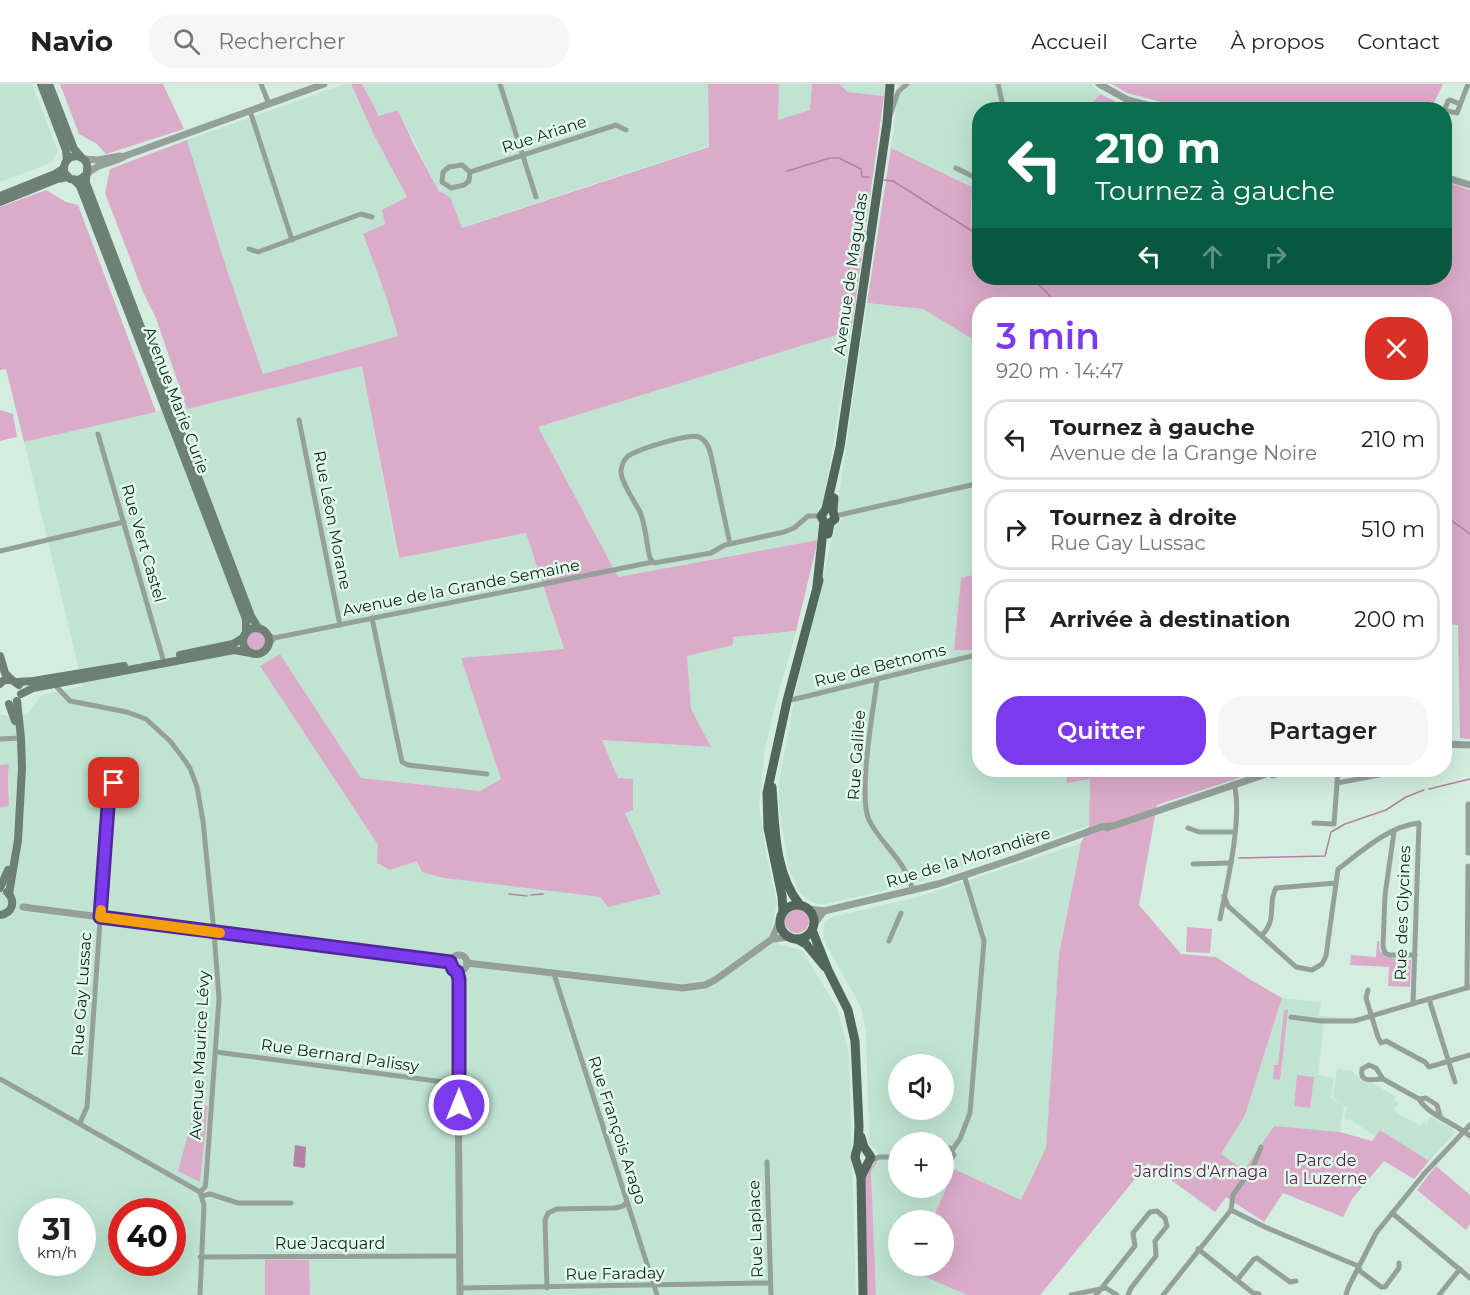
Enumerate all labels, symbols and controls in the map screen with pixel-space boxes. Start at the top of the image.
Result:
search box [149,14,569,68]
text: Navio [30,24,113,58]
icon: search [170,25,203,58]
text: Rechercher [218,28,345,55]
text: Accueil [1031,29,1108,54]
text: Carte [1141,29,1197,54]
text: À propos [1230,29,1324,54]
text: Contact [1357,29,1440,54]
street label: Rue Ariane [499,112,589,157]
text: 210 m [1095,122,1221,174]
icon: left [996,126,1074,204]
text: Tournez à gauche [1095,174,1335,207]
street label: Avenue de Magudas [830,191,871,357]
icon: left [1133,240,1166,273]
icon: ahead [1196,240,1229,273]
icon: right [1259,240,1292,273]
text: 3 min [996,314,1100,358]
button: close [1365,317,1428,380]
street label: Avenue Marie Curie [140,324,213,476]
text: 920 m · 14:47 [996,359,1124,383]
text: Tournez à gauche [1050,414,1255,441]
icon: left [999,423,1032,456]
text: 210 m [1361,426,1425,453]
text: Avenue de la Grange Noire [1050,441,1317,465]
street label: Rue Léon Morane [310,449,355,591]
street label: Rue Vert Castel [118,482,169,604]
text: Tournez à droite [1050,504,1237,531]
icon: right [999,513,1032,546]
text: 510 m [1361,516,1425,543]
text: Rue Gay Lussac [1050,531,1206,555]
street label: Avenue de la Grande Semaine [341,555,581,620]
icon: arrive [999,603,1032,636]
text: Arrivée à destination [1050,606,1290,633]
text: 200 m [1354,606,1425,633]
street label: Rue de Betnoms [812,640,948,691]
button: Quitter [996,696,1206,765]
button: Partager [1218,696,1428,765]
street label: Rue Galilée [844,709,869,801]
pin [88,757,139,808]
icon: arrive [97,766,130,799]
street label: Rue de la Morandière [884,823,1053,892]
street label: Rue des Glycines [1391,845,1414,981]
street label: Rue Gay Lussac [68,931,95,1057]
street label: Avenue Maurice Lévy [186,970,213,1140]
street label: Rue Bernard Palissy [260,1035,420,1076]
street label: Rue François Arago [585,1053,651,1207]
map controls [888,1054,954,1276]
button: sound [888,1054,954,1120]
position arrow [427,1073,491,1137]
button: + [888,1132,954,1198]
park label: Parc de la Luzerne [1285,1151,1367,1188]
park label: Jardins d'Arnaga [1133,1162,1268,1181]
street label: Rue Laplace [744,1180,767,1278]
speed limit sign: 40 [108,1198,186,1276]
button: − [888,1210,954,1276]
text: 31 [42,1211,72,1248]
street label: Rue Jacquard [275,1234,385,1253]
text: km/h [37,1243,77,1262]
street label: Rue Faraday [565,1263,665,1284]

